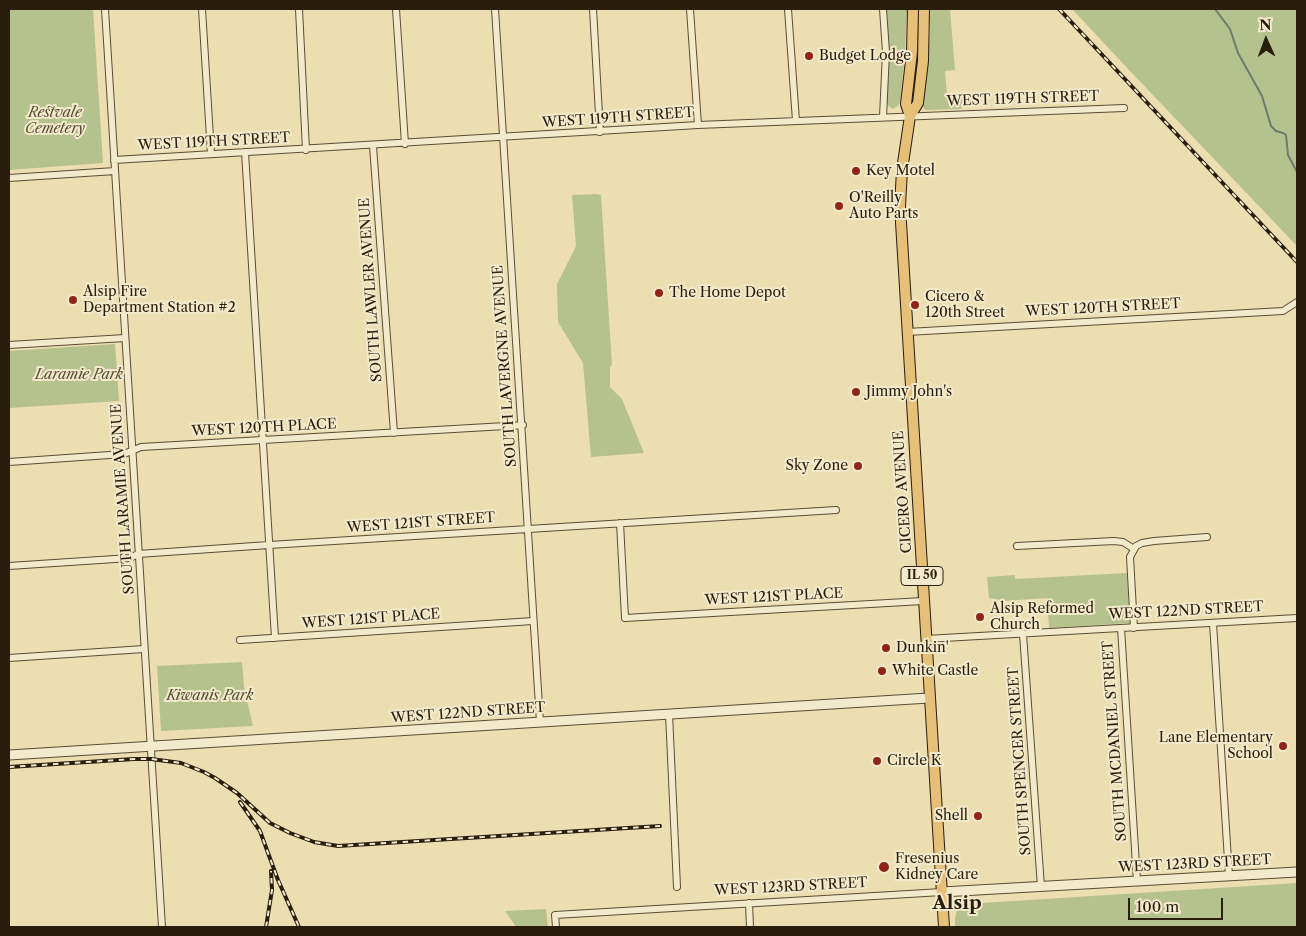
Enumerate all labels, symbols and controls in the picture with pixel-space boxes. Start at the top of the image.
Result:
north arrow [1241,15,1291,65]
text: N [1259,16,1272,34]
place label: Budget Lodge [819,48,911,64]
marker: Budget Lodge [803,50,815,62]
street label: WEST 119TH STREET [946,88,1100,110]
street label: WEST 119TH STREET [541,104,695,132]
park label: Restvale Cemetery [25,105,85,138]
street label: WEST 119TH STREET [137,130,291,154]
place label: Key Motel [866,163,935,179]
marker: Key Motel [850,165,862,177]
place label: O'Reilly Auto Parts [849,190,918,222]
street label: SOUTH LAWLER AVENUE [356,197,386,383]
marker: O'Reilly Auto Parts [833,200,845,212]
street label: SOUTH LAVERGNE AVENUE [490,264,520,468]
place label: Alsip Fire Department Station #2 [83,284,236,316]
place label: The Home Depot [669,285,786,301]
marker: The Home Depot [653,287,665,299]
place label: Cicero & 120th Street [925,289,1005,322]
marker: Alsip Fire Department Station #2 [67,294,79,306]
street label: WEST 120TH STREET [1025,296,1181,320]
marker: Cicero & 120th Street [909,299,921,311]
park label: Laramie Park [35,367,123,383]
place label: Jimmy John's [866,384,952,400]
marker: Jimmy John's [850,386,862,398]
street label: SOUTH LARAMIE AVENUE [108,403,138,595]
street label: WEST 120TH PLACE [191,416,337,440]
street label: CICERO AVENUE [890,430,916,554]
place label: Sky Zone [786,458,848,474]
marker: Sky Zone [852,460,864,472]
street label: WEST 121ST STREET [346,509,496,537]
road number: IL 50 [901,566,943,586]
street label: WEST 121ST PLACE [704,585,844,609]
street label: WEST 122ND STREET [1108,599,1264,623]
place label: Alsip Reformed Church [990,601,1094,634]
street label: WEST 121ST PLACE [301,606,441,632]
marker: Alsip Reformed Church [974,611,986,623]
place label: Dunkin' [896,640,949,656]
street label: SOUTH MCDANIEL STREET [1100,640,1130,842]
marker: Dunkin' [880,642,892,654]
place label: White Castle [892,663,978,679]
marker: White Castle [876,665,888,677]
street label: SOUTH SPENCER STREET [1005,666,1035,856]
park label: Kiwanis Park [166,688,254,704]
street label: WEST 122ND STREET [390,699,546,727]
place label: Lane Elementary School [1159,730,1273,762]
marker: Lane Elementary School [1277,740,1289,752]
place label: Circle K [887,753,942,769]
marker: Circle K [871,755,883,767]
place label: Shell [935,808,968,824]
marker: Shell [972,810,984,822]
place label: Fresenius Kidney Care [895,851,978,884]
street label: WEST 123RD STREET [1118,852,1272,876]
marker: Fresenius Kidney Care [877,860,891,874]
street label: WEST 123RD STREET [714,875,868,899]
scale bar [1131,888,1226,920]
district label: Alsip [932,893,982,915]
text: 100 m [1136,897,1179,916]

